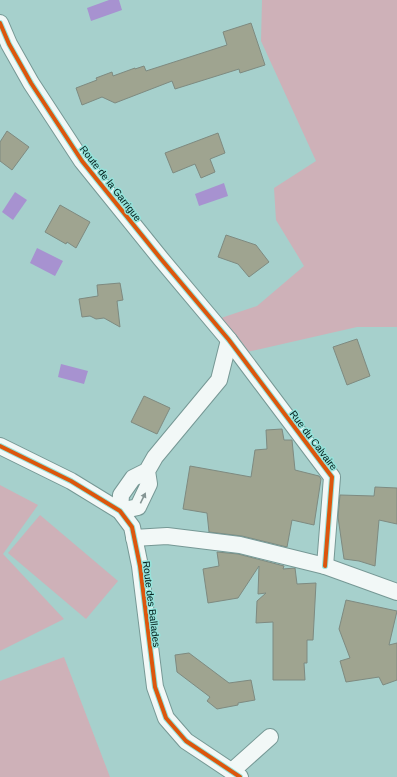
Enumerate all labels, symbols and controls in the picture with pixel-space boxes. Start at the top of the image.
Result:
street label: Route de la Garrigue [78,143,144,224]
street label: Rue du Calvaire [288,408,340,473]
one-way arrow [139,492,146,504]
street label: Route des Ballades [141,560,162,648]

